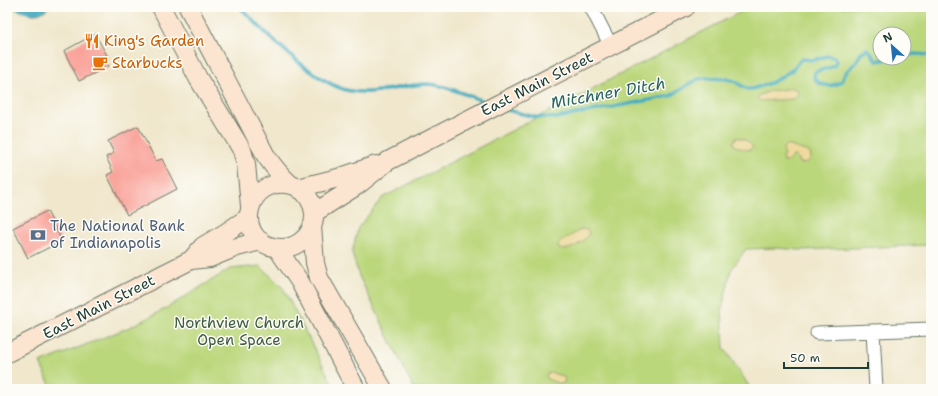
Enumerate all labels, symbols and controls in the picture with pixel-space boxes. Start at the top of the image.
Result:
north arrow [872,26,912,66]
text: N [880,29,895,46]
place label: King's Garden [104,31,204,51]
restaurant icon: King's Garden [83,32,101,50]
street label: East Main Street [478,47,596,121]
place label: Starbucks [112,53,183,73]
cafe icon: Starbucks [91,54,109,72]
water label: Mitchner Ditch [549,73,667,113]
place label: The National Bank of Indianapolis [50,216,185,253]
bank icon: The National Bank of Indianapolis [29,226,47,244]
street label: East Main Street [40,270,158,344]
park label: Northview Church Open Space [174,313,304,350]
scale bar [784,344,868,370]
text: 50 m [790,350,820,366]

